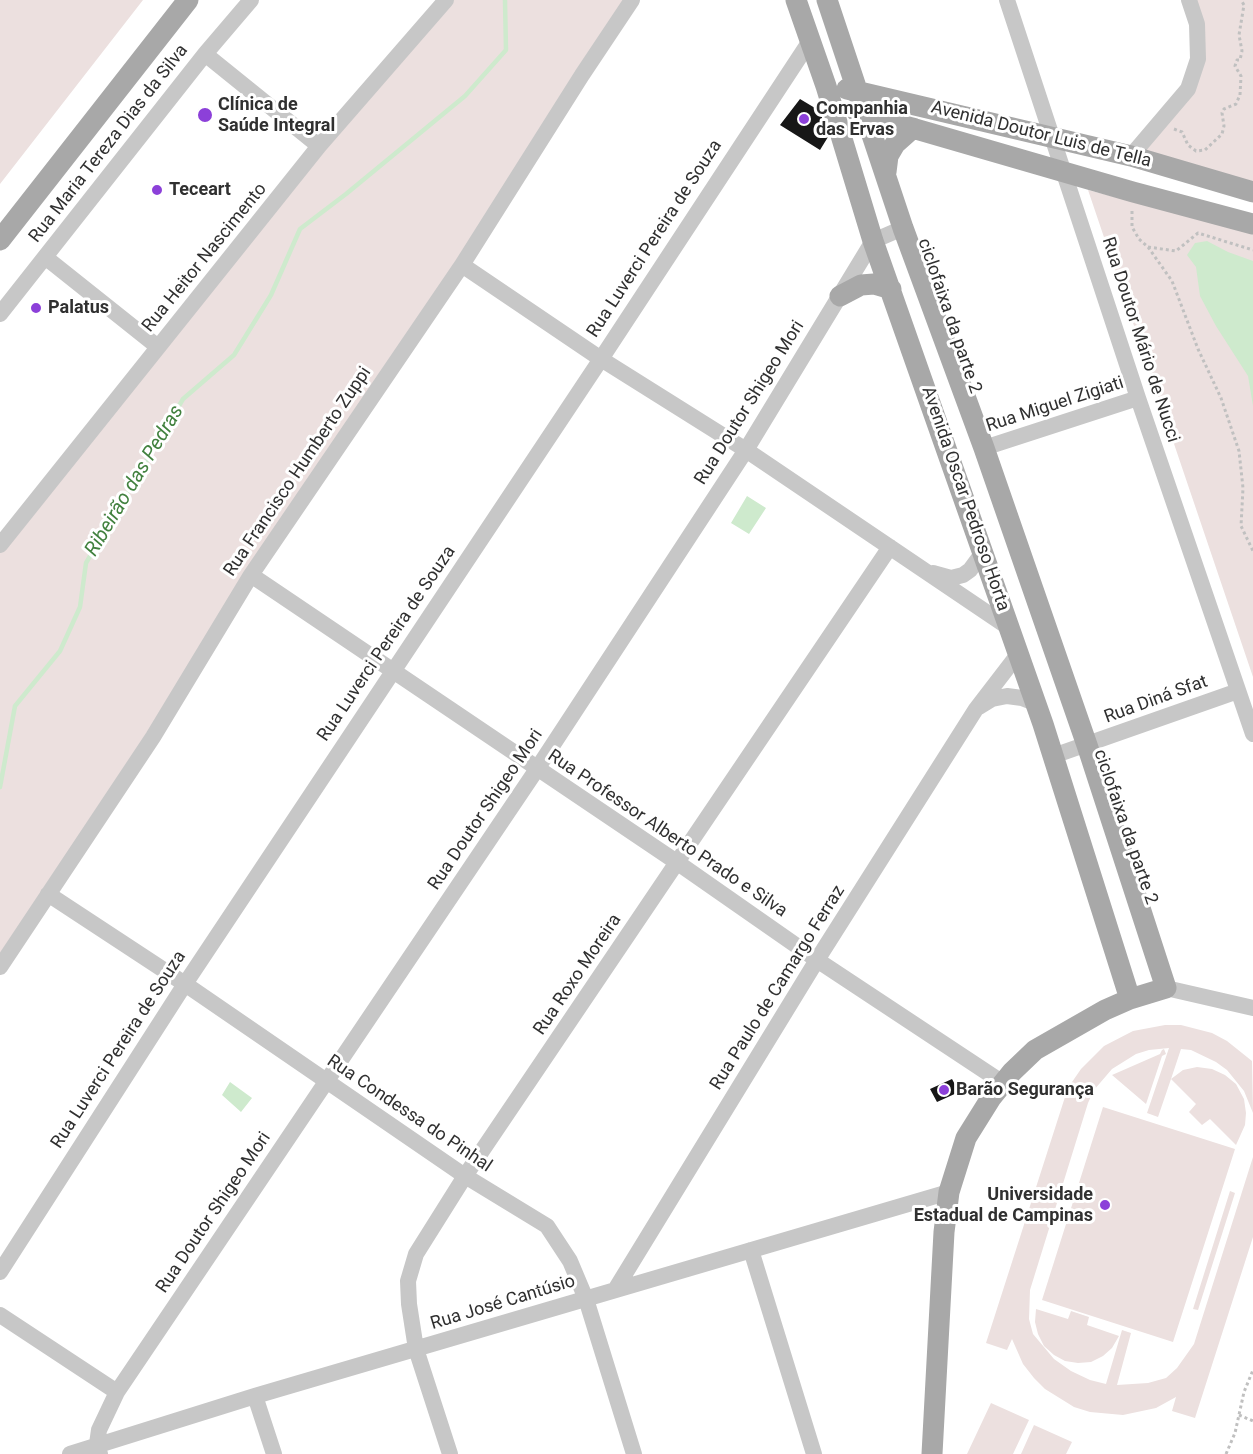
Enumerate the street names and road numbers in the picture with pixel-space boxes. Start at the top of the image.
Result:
street label: Rua Maria Tereza Dias da Silva [25,41,193,247]
street label: Avenida Doutor Luis de Tella [929,97,1153,173]
street label: Rua Luverci Pereira de Souza [583,136,727,342]
street label: Rua Heitor Nascimento [138,179,272,337]
street label: Rua Doutor Mário de Nucci [1097,235,1183,445]
street label: ciclofaixa da parte 2 [912,236,986,396]
street label: Rua Doutor Shigeo Mori [691,317,809,489]
street label: Rua Francisco Humberto Zuppi [220,363,376,581]
street label: Rua Miguel Zigiati [983,373,1127,437]
street label: Avenida Oscar Pedroso Horta [916,384,1014,614]
street label: Rua Luverci Pereira de Souza [313,542,461,746]
street label: Rua Diná Sfat [1101,671,1211,729]
street label: Rua Doutor Shigeo Mori [424,725,548,895]
street label: Rua Professor Alberto Prado e Silva [543,746,791,922]
street label: ciclofaixa da parte 2 [1088,747,1162,907]
street label: Rua Paulo de Camargo Ferraz [706,882,850,1094]
street label: Rua Roxo Moreira [530,910,626,1040]
street label: Rua Luverci Pereira de Souza [47,947,191,1153]
street label: Rua Condessa do Pinhal [322,1051,496,1177]
street label: Rua Doutor Shigeo Mori [152,1128,276,1298]
street label: Rua José Cantúsio [428,1271,578,1335]

